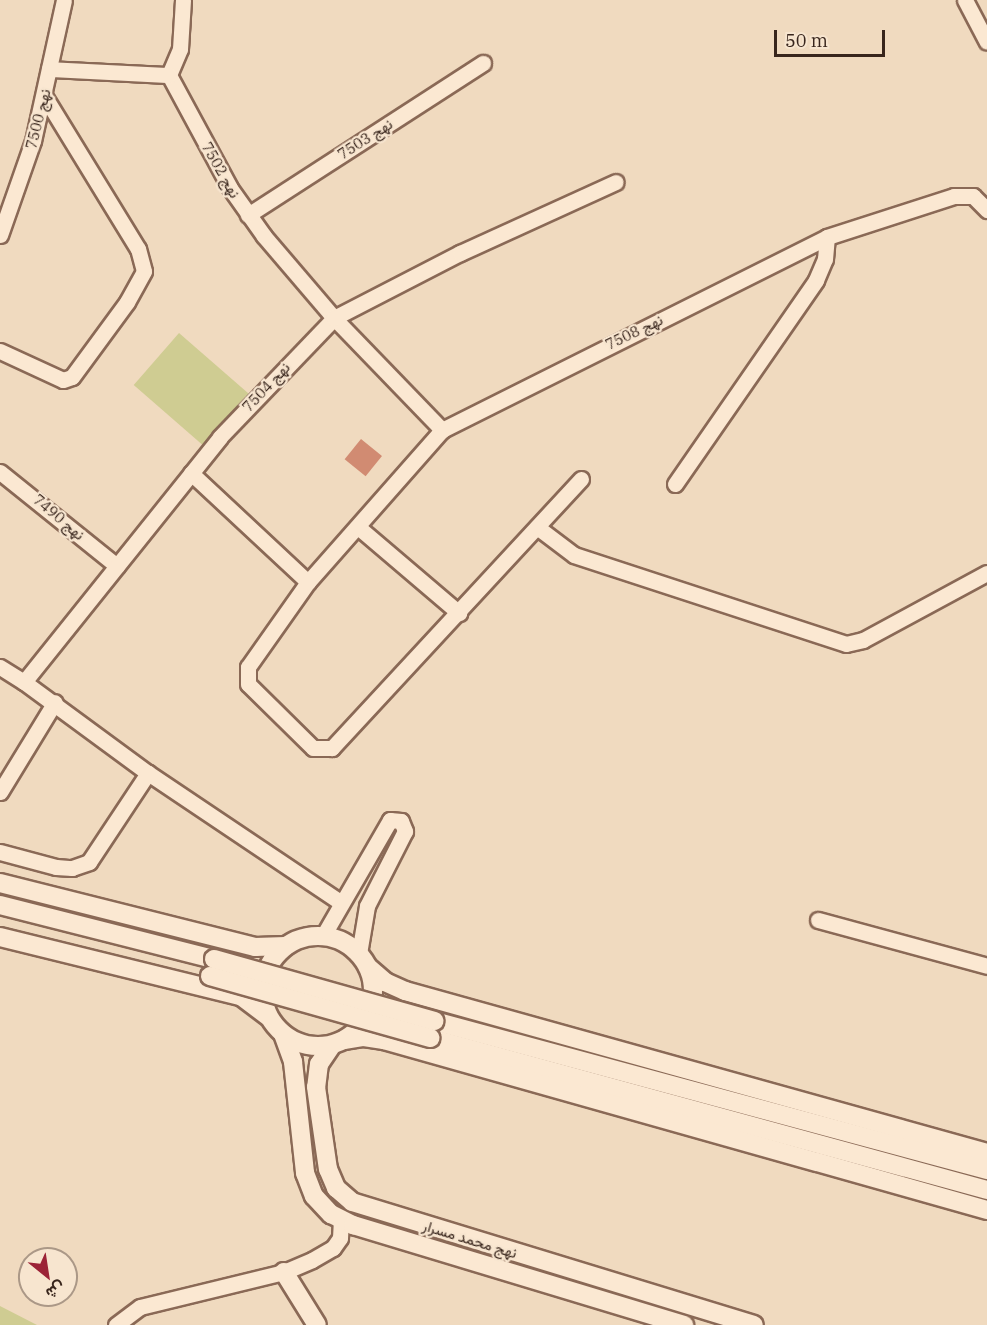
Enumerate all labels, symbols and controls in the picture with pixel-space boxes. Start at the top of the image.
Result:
scale bar [777,18,888,56]
text: 50 m [785,29,828,52]
street label: نهج 7500 [22,87,54,151]
street label: نهج 7503 [334,115,396,163]
street label: نهج 7502 [198,139,244,201]
street label: نهج 7508 [602,310,666,354]
street label: نهج 7504 [238,358,294,416]
street label: نهج 7490 [30,490,88,544]
street label: نهج محمد مسرار [421,1216,519,1262]
north arrow [18,1247,78,1307]
text: ش [43,1277,69,1304]

